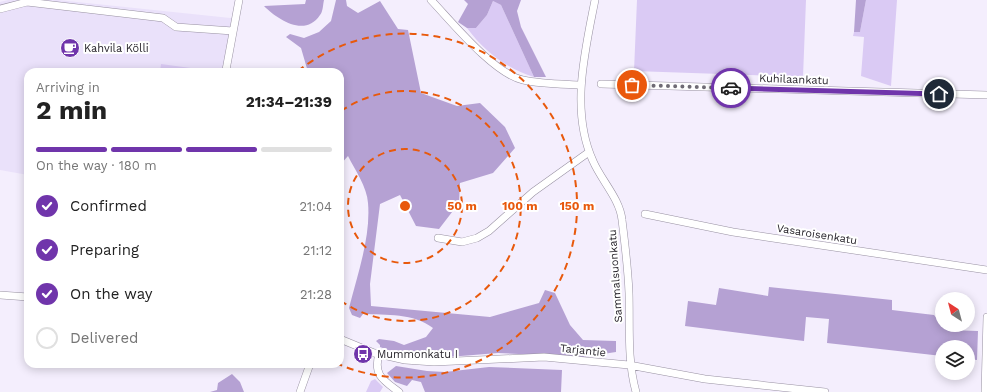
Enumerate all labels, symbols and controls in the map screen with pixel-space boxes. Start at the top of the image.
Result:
cafe icon: Kahvila Kölli [59,37,81,59]
place label: Kahvila Kölli [84,42,149,55]
pin [615,68,649,102]
courier [711,68,751,108]
street label: Kuhilaankatu [759,72,829,87]
icon: bag [621,74,643,96]
icon: car [720,77,742,99]
pin [922,77,956,111]
text: Arriving in [36,80,100,95]
icon: home [928,83,950,105]
text: 21:34–21:39 [246,93,332,111]
text: 2 min [36,95,107,125]
text: On the way · 180 m [36,158,157,173]
icon: check [36,195,58,217]
text: Confirmed [70,197,147,215]
text: 21:04 [299,199,332,214]
centre of rings [398,199,412,213]
text: 50 m [447,199,477,213]
text: 100 m [502,199,538,213]
text: 150 m [560,199,594,213]
street label: Vasaroisenkatu [776,222,858,247]
street label: Sammalsuonkatu [606,229,625,323]
icon: check [36,239,58,261]
text: Preparing [70,241,139,259]
text: 21:12 [303,243,332,258]
icon: check [36,283,58,305]
text: On the way [70,285,152,303]
text: 21:28 [300,287,332,302]
north arrow [935,292,975,332]
map controls [935,292,975,380]
text: Delivered [70,329,138,347]
button: layers [935,340,975,380]
street label: Tarjantie [559,342,607,359]
bus stop icon: Mummonkatu I [352,343,374,365]
place label: Mummonkatu I [377,348,458,361]

